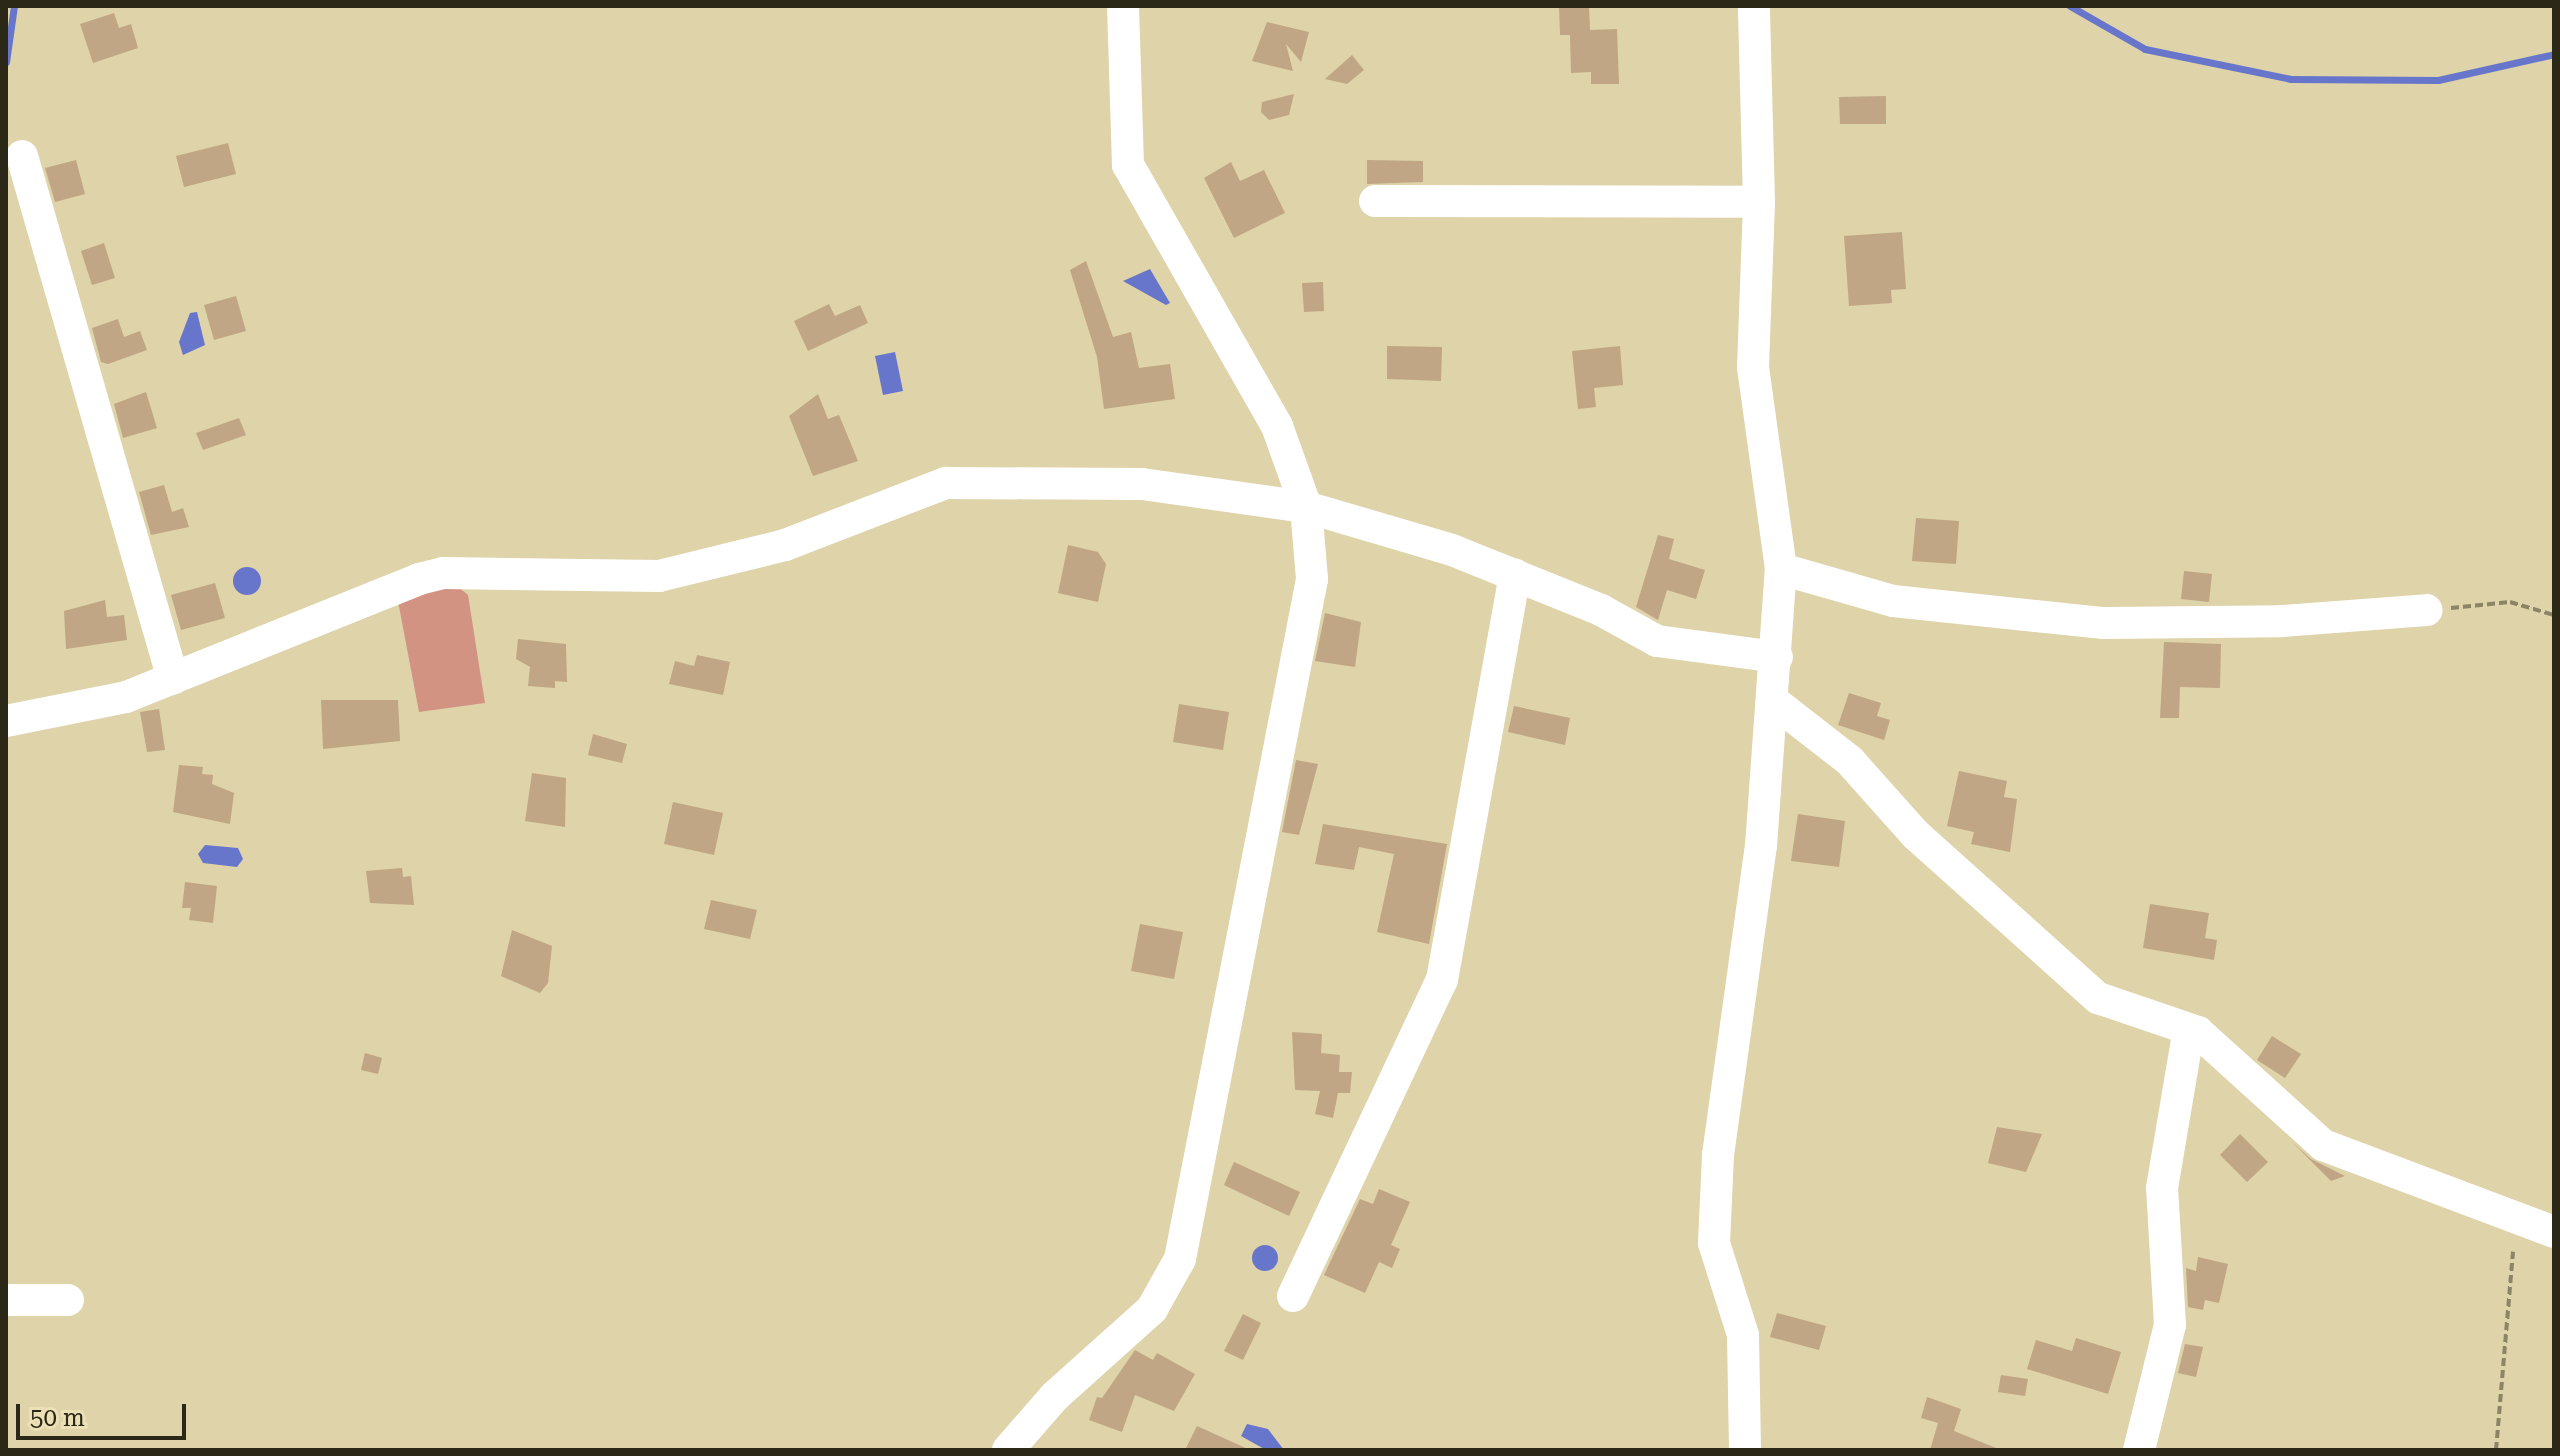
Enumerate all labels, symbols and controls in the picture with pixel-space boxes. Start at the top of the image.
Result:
scale bar [20,1388,190,1438]
text: 50 m [30,1404,85,1432]

